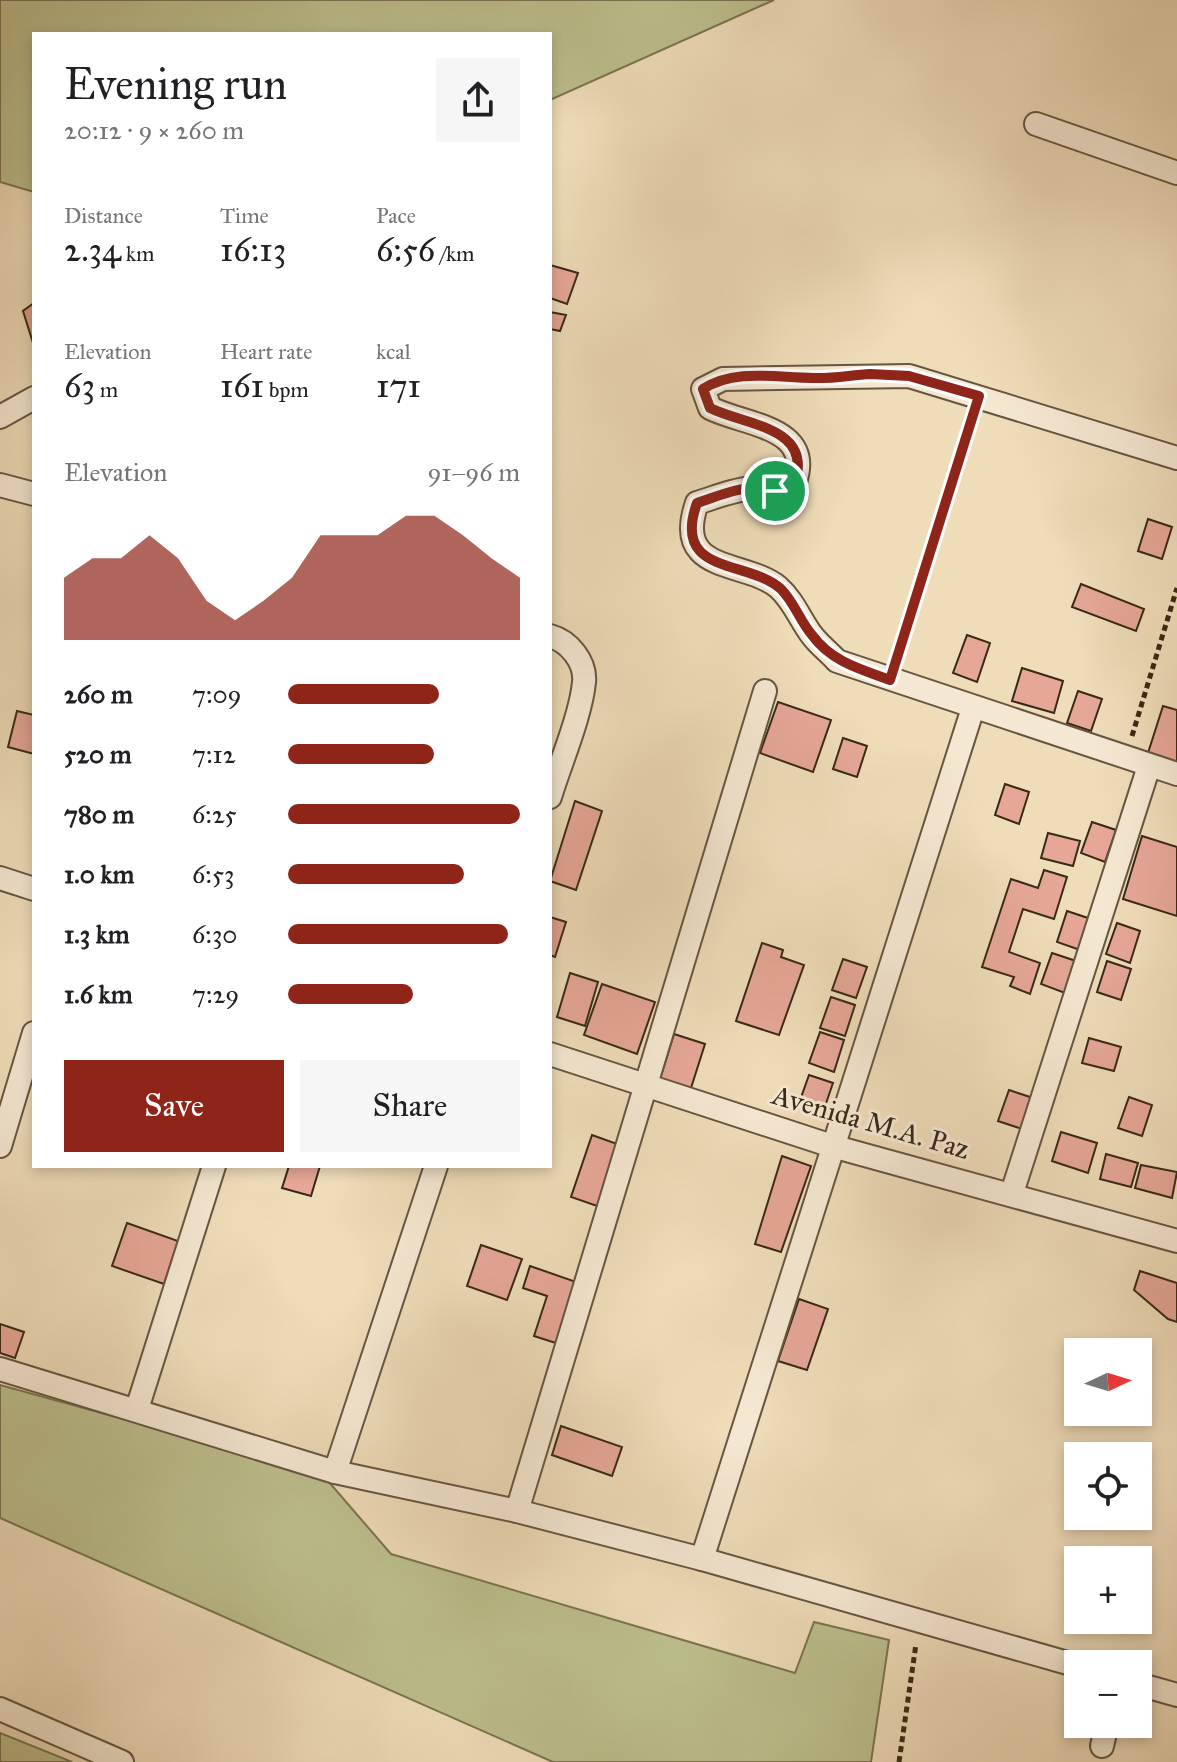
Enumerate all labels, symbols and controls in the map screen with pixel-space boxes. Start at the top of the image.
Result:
text: Evening run [64,57,287,111]
button: share [436,58,520,142]
text: 20:12 · 9 × 260 m [64,114,244,146]
text: Distance [64,202,143,229]
text: Time [220,202,269,229]
text: Pace [376,202,416,229]
text: 2.34 [64,229,121,270]
text: 16:13 [220,229,286,270]
text: 6:56 [376,229,435,270]
text: km [121,240,155,267]
text: /km [435,240,475,267]
text: Elevation [64,338,151,365]
text: Heart rate [220,338,313,365]
text: kcal [376,338,411,365]
text: 63 [64,365,95,406]
text: 161 [220,365,264,406]
text: 171 [376,365,421,406]
text: m [95,376,118,403]
text: bpm [264,376,309,403]
text: Elevation [64,456,167,488]
text: 91–96 m [428,456,520,488]
pin [741,457,809,525]
icon: arrive [753,469,797,513]
text: 260 m [64,678,133,710]
text: 7:09 [192,678,242,710]
text: 520 m [64,738,132,770]
text: 7:12 [192,738,236,770]
text: 780 m [64,798,134,830]
text: 6:25 [192,798,237,830]
text: 1.0 km [64,858,134,890]
text: 6:53 [192,858,234,890]
text: 1.3 km [64,918,130,950]
text: 6:30 [192,918,237,950]
text: 1.6 km [64,978,133,1010]
text: 7:29 [192,978,239,1010]
button: Save [64,1060,284,1152]
button: Share [300,1060,520,1152]
street label: Avenida M.A. Paz [767,1077,974,1167]
north arrow [1064,1338,1152,1426]
map controls [1064,1338,1152,1738]
button: locate [1064,1442,1152,1530]
button: + [1064,1546,1152,1634]
button: − [1064,1650,1152,1738]

